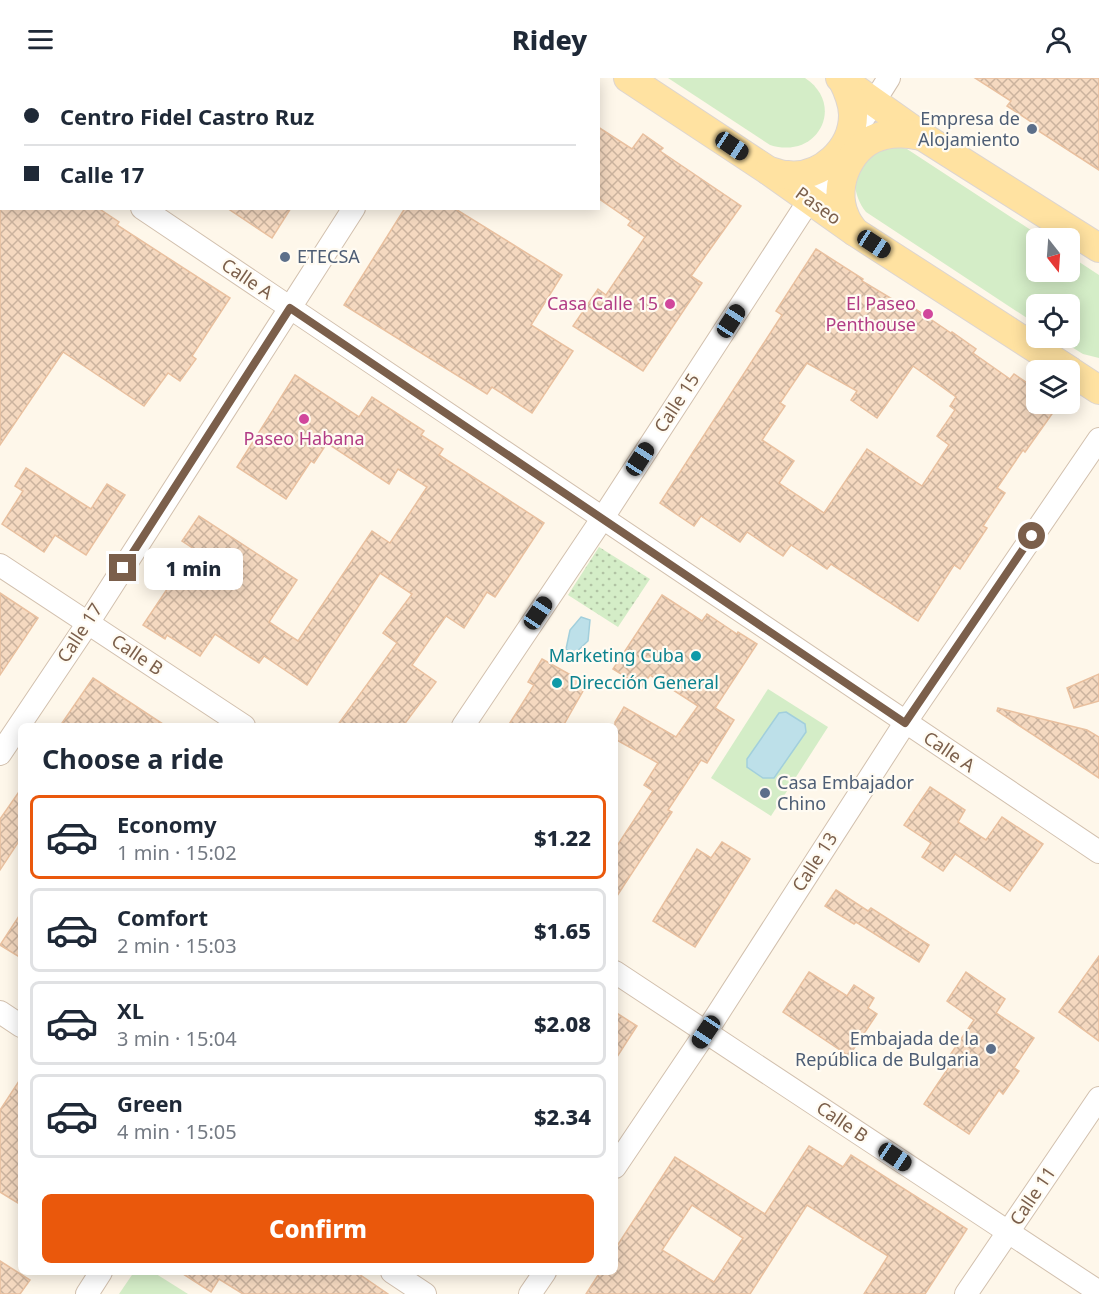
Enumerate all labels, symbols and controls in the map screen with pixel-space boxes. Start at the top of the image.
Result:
text: Ridey [512,21,587,58]
icon: menu [24,23,57,56]
icon: person [1042,23,1075,56]
text: Centro Fidel Castro Ruz [60,101,314,131]
place label: Empresa de Alojamiento [918,106,1020,151]
marker: Empresa de Alojamiento [1025,122,1039,136]
car [712,128,752,164]
text: Calle 17 [60,159,144,189]
street label: Paseo [791,181,846,230]
car [854,227,894,261]
north arrow [1026,228,1080,282]
map controls [1026,228,1080,414]
place label: ETECSA [297,244,360,268]
marker: ETECSA [278,250,292,264]
street label: Calle A [217,252,278,304]
place label: Casa Calle 15 [547,291,658,315]
place label: El Paseo Penthouse [825,291,916,336]
button: locate [1026,294,1080,348]
marker: Casa Calle 15 [663,297,677,311]
car [714,301,748,341]
marker: El Paseo Penthouse [921,307,935,321]
button: layers [1026,360,1080,414]
street label: Calle 15 [648,368,704,437]
marker: Paseo Habana [297,412,311,426]
place label: Paseo Habana [243,426,365,450]
car [623,439,657,479]
route start [1018,522,1045,549]
callout: 1 min [144,547,243,589]
route end [109,554,136,581]
text: 1 min [166,555,221,582]
car [520,593,556,633]
street label: Calle 17 [51,598,107,667]
street label: Calle B [107,628,168,680]
place label: Marketing Cuba [549,643,684,667]
marker: Marketing Cuba [689,649,703,663]
place label: Dirección General [569,670,719,694]
marker: Dirección General [550,676,564,690]
street label: Calle A [919,725,980,777]
text: Choose a ride [42,740,224,777]
place label: Casa Embajador Chino [777,770,915,815]
marker: Casa Embajador Chino [758,786,772,800]
text: Economy [117,809,216,839]
icon: car [45,810,99,864]
text: $1.22 [534,822,591,852]
street label: Calle 13 [786,827,842,896]
text: 1 min · 15:02 [117,839,237,866]
text: Comfort [117,902,208,932]
icon: car [45,903,99,957]
text: $1.65 [534,915,591,945]
text: 2 min · 15:03 [117,932,237,959]
text: XL [117,995,144,1025]
icon: car [45,996,99,1050]
text: $2.08 [534,1008,591,1038]
car [688,1012,724,1052]
text: 3 min · 15:04 [117,1025,237,1052]
place label: Embajada de la República de Bulgaria [795,1026,979,1071]
marker: Embajada de la República de Bulgaria [984,1042,998,1056]
text: Green [117,1088,183,1118]
icon: car [45,1089,99,1143]
street label: Calle B [812,1095,873,1147]
text: $2.34 [534,1101,591,1131]
text: 4 min · 15:05 [117,1118,237,1145]
car [875,1139,915,1175]
street label: Calle 11 [1004,1161,1061,1230]
button: Confirm [42,1194,594,1263]

